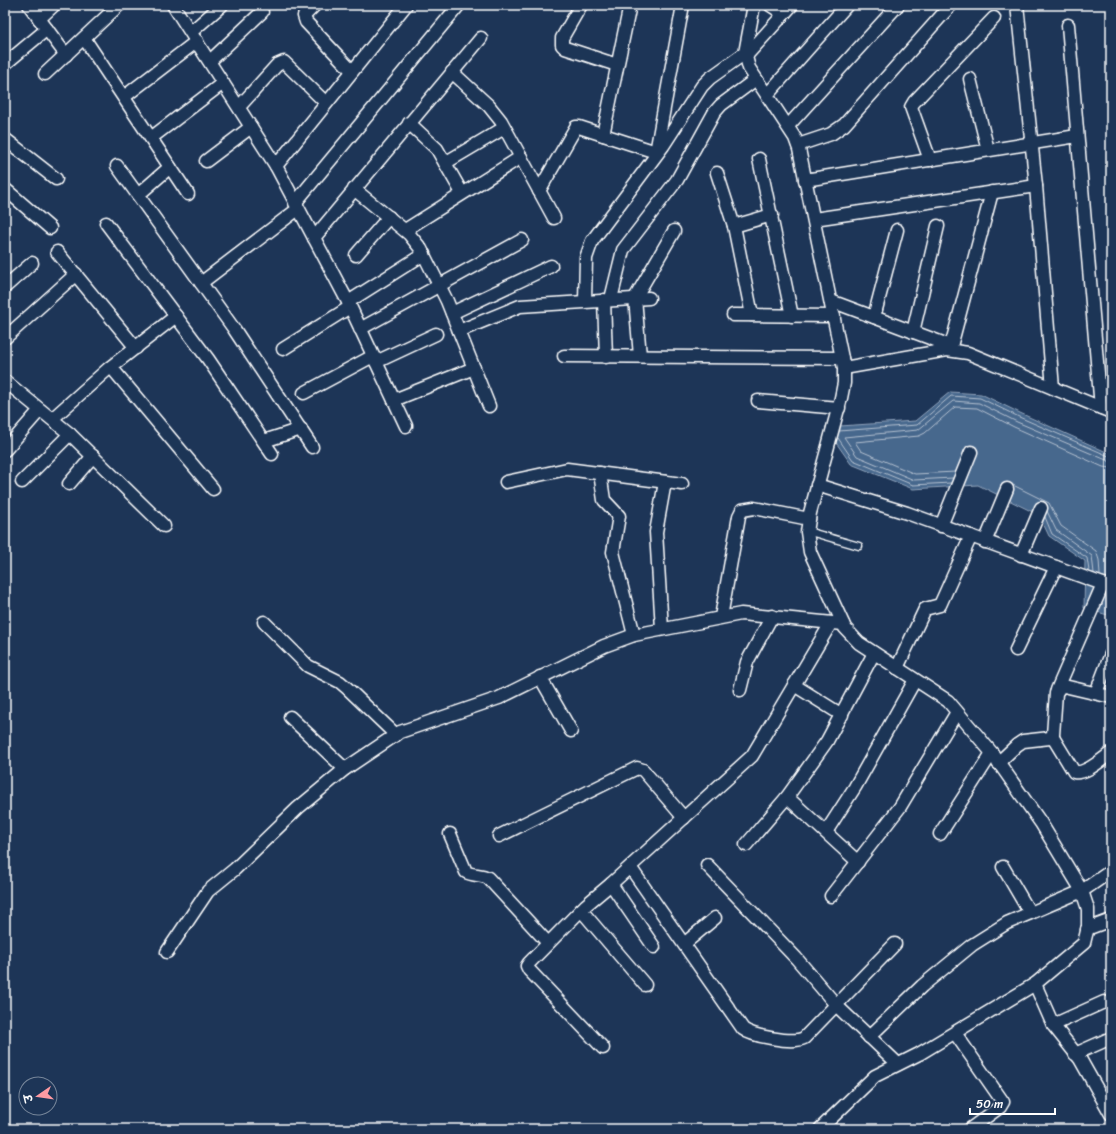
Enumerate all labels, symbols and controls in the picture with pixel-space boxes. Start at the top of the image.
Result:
north arrow [18,1076,58,1116]
scale bar [970,1090,1055,1116]
text: उ [18,1091,39,1105]
text: 50 m [976,1093,1003,1115]

